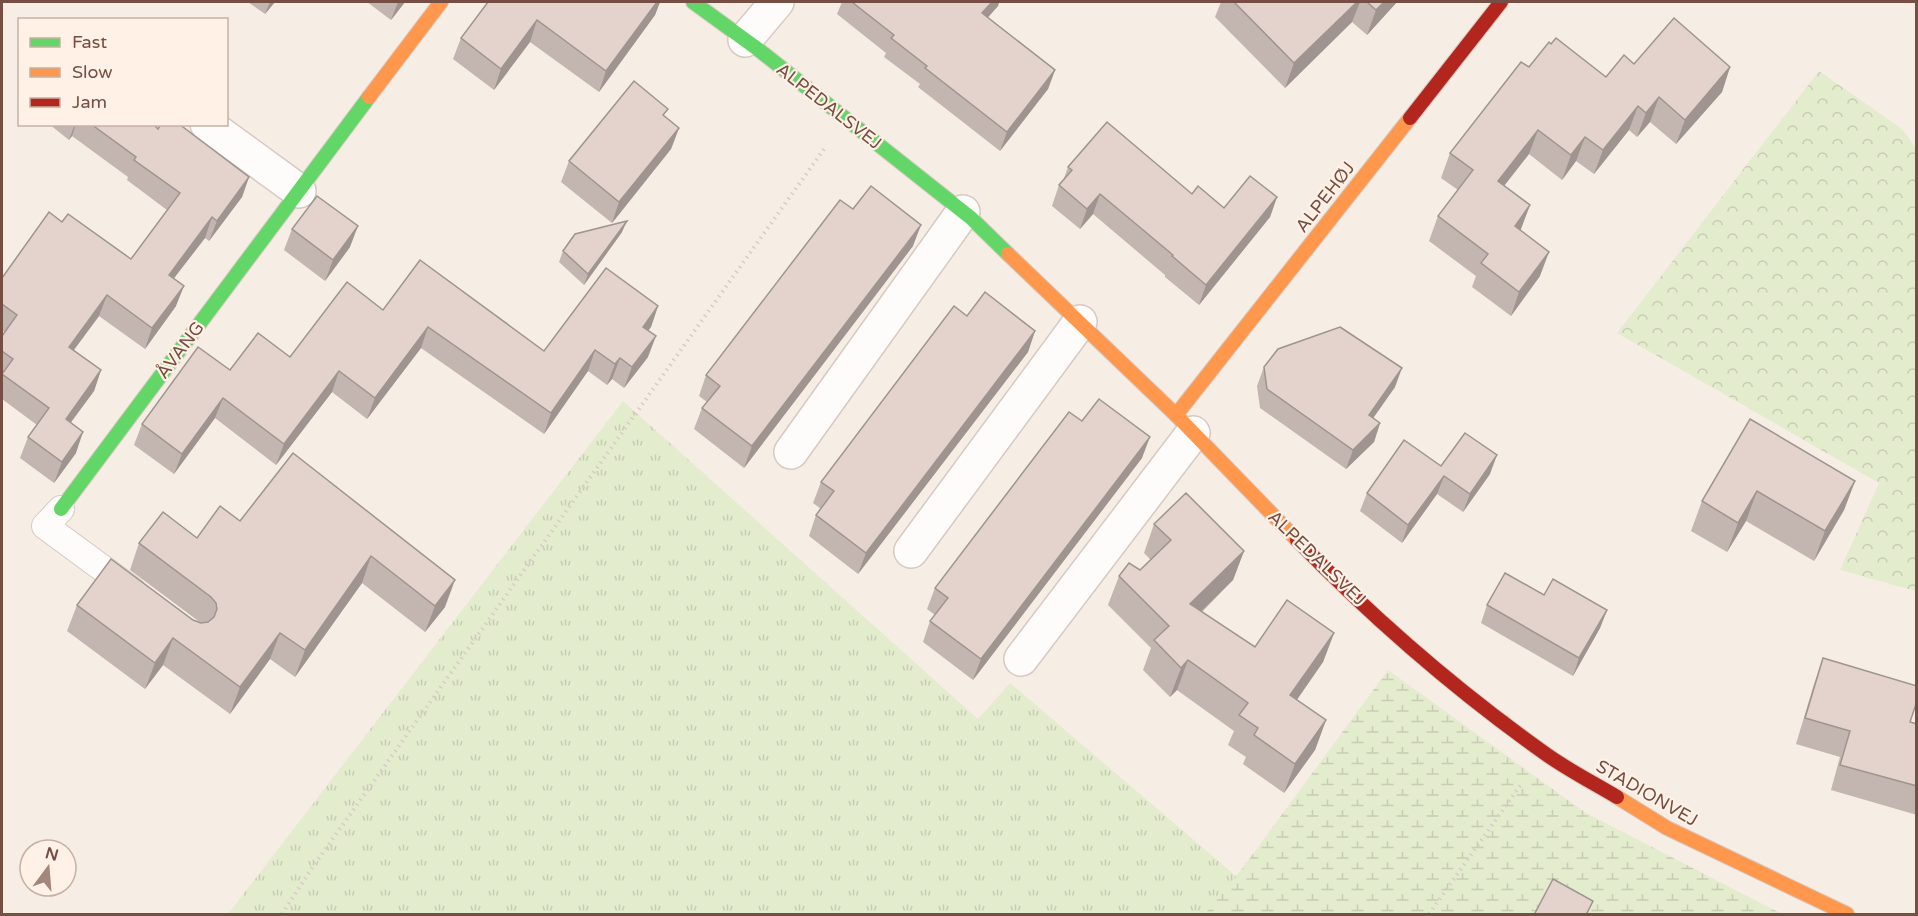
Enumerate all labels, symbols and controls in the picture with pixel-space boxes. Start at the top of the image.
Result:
legend [18,18,228,126]
text: Fast [72,31,107,53]
street label: ALPEDALSVEJ [772,58,886,154]
text: Slow [72,61,113,83]
text: Jam [72,91,107,113]
street label: ALPEHØJ [1291,157,1359,237]
street label: ÅVANG [151,317,209,383]
street label: ALPEDALSVEJ [1263,506,1371,610]
street label: STADIONVEJ [1592,755,1702,831]
north arrow [18,838,78,898]
text: N [43,843,61,866]

